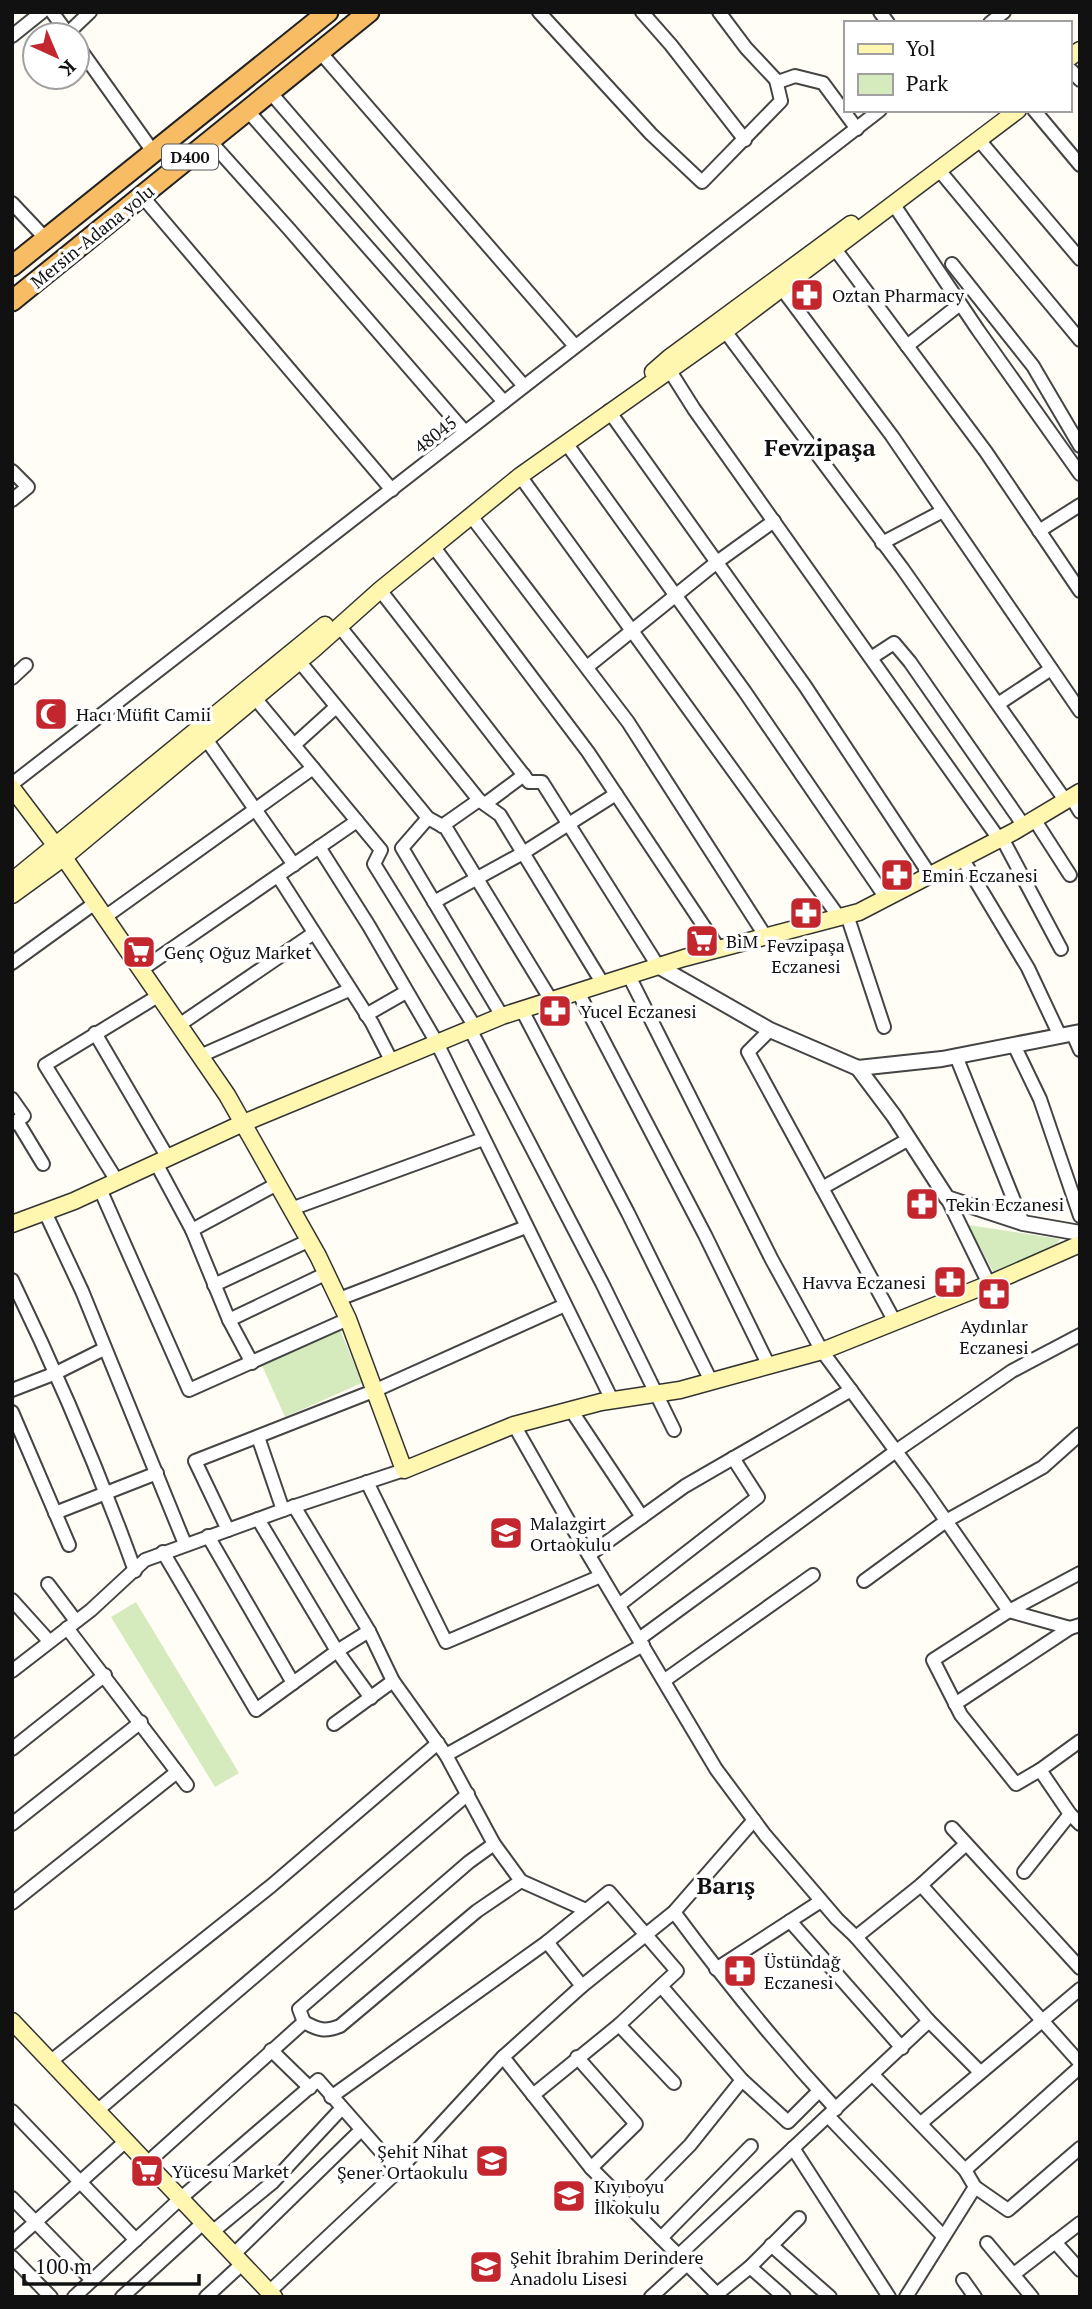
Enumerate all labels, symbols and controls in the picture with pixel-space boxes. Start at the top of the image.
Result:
north arrow [21,21,91,91]
legend [844,21,1071,112]
text: Yol [906,34,936,62]
text: K [54,55,82,83]
text: Park [906,69,948,97]
road number: D400 [162,144,218,169]
street label: Mersin-Adana yolu [25,179,159,293]
pharmacy icon: Oztan Pharmacy [788,276,826,314]
place label: Oztan Pharmacy [832,283,965,307]
street label: 48045 [409,410,461,458]
district label: Fevzipaşa [764,431,876,463]
mosque icon: Hacı Müfit Camii [32,695,70,733]
place label: Hacı Müfit Camii [76,702,211,726]
pharmacy icon: Emin Eczanesi [878,856,916,894]
place label: Emin Eczanesi [922,863,1038,887]
pharmacy icon: Fevzipaşa Eczanesi [787,894,825,932]
supermarket icon: BiM [683,922,721,960]
place label: BiM [726,929,758,953]
supermarket icon: Genç Oğuz Market [120,933,158,971]
place label: Fevzipaşa Eczanesi [767,933,845,978]
place label: Genç Oğuz Market [164,940,312,964]
pharmacy icon: Yucel Eczanesi [536,992,574,1030]
place label: Yucel Eczanesi [580,999,697,1023]
pharmacy icon: Tekin Eczanesi [903,1185,941,1223]
place label: Tekin Eczanesi [946,1192,1064,1216]
pharmacy icon: Havva Eczanesi [931,1263,969,1301]
place label: Havva Eczanesi [802,1270,926,1294]
pharmacy icon: Aydınlar Eczanesi [975,1275,1013,1313]
place label: Aydınlar Eczanesi [959,1314,1029,1359]
place label: Malazgirt Ortaokulu [530,1511,611,1556]
school or university icon: Malazgirt Ortaokulu [487,1514,525,1552]
district label: Barış [697,1869,755,1901]
place label: Üstündağ Eczanesi [764,1949,841,1994]
pharmacy icon: Üstündağ Eczanesi [721,1952,759,1990]
place label: Şehit Nihat Şener Ortaokulu [337,2139,468,2184]
school or university icon: Şehit Nihat Şener Ortaokulu [473,2142,511,2180]
supermarket icon: Yücesu Market [128,2152,166,2190]
place label: Yücesu Market [172,2159,290,2183]
place label: Kıyıboyu İlkokulu [594,2174,664,2219]
school or university icon: Kıyıboyu İlkokulu [550,2177,588,2215]
scale bar [24,2242,200,2286]
place label: Şehit İbrahim Derindere Anadolu Lisesi [510,2245,704,2290]
school or university icon: Şehit İbrahim Derindere Anadolu Lisesi [467,2248,505,2286]
text: 100 m [35,2252,92,2280]

